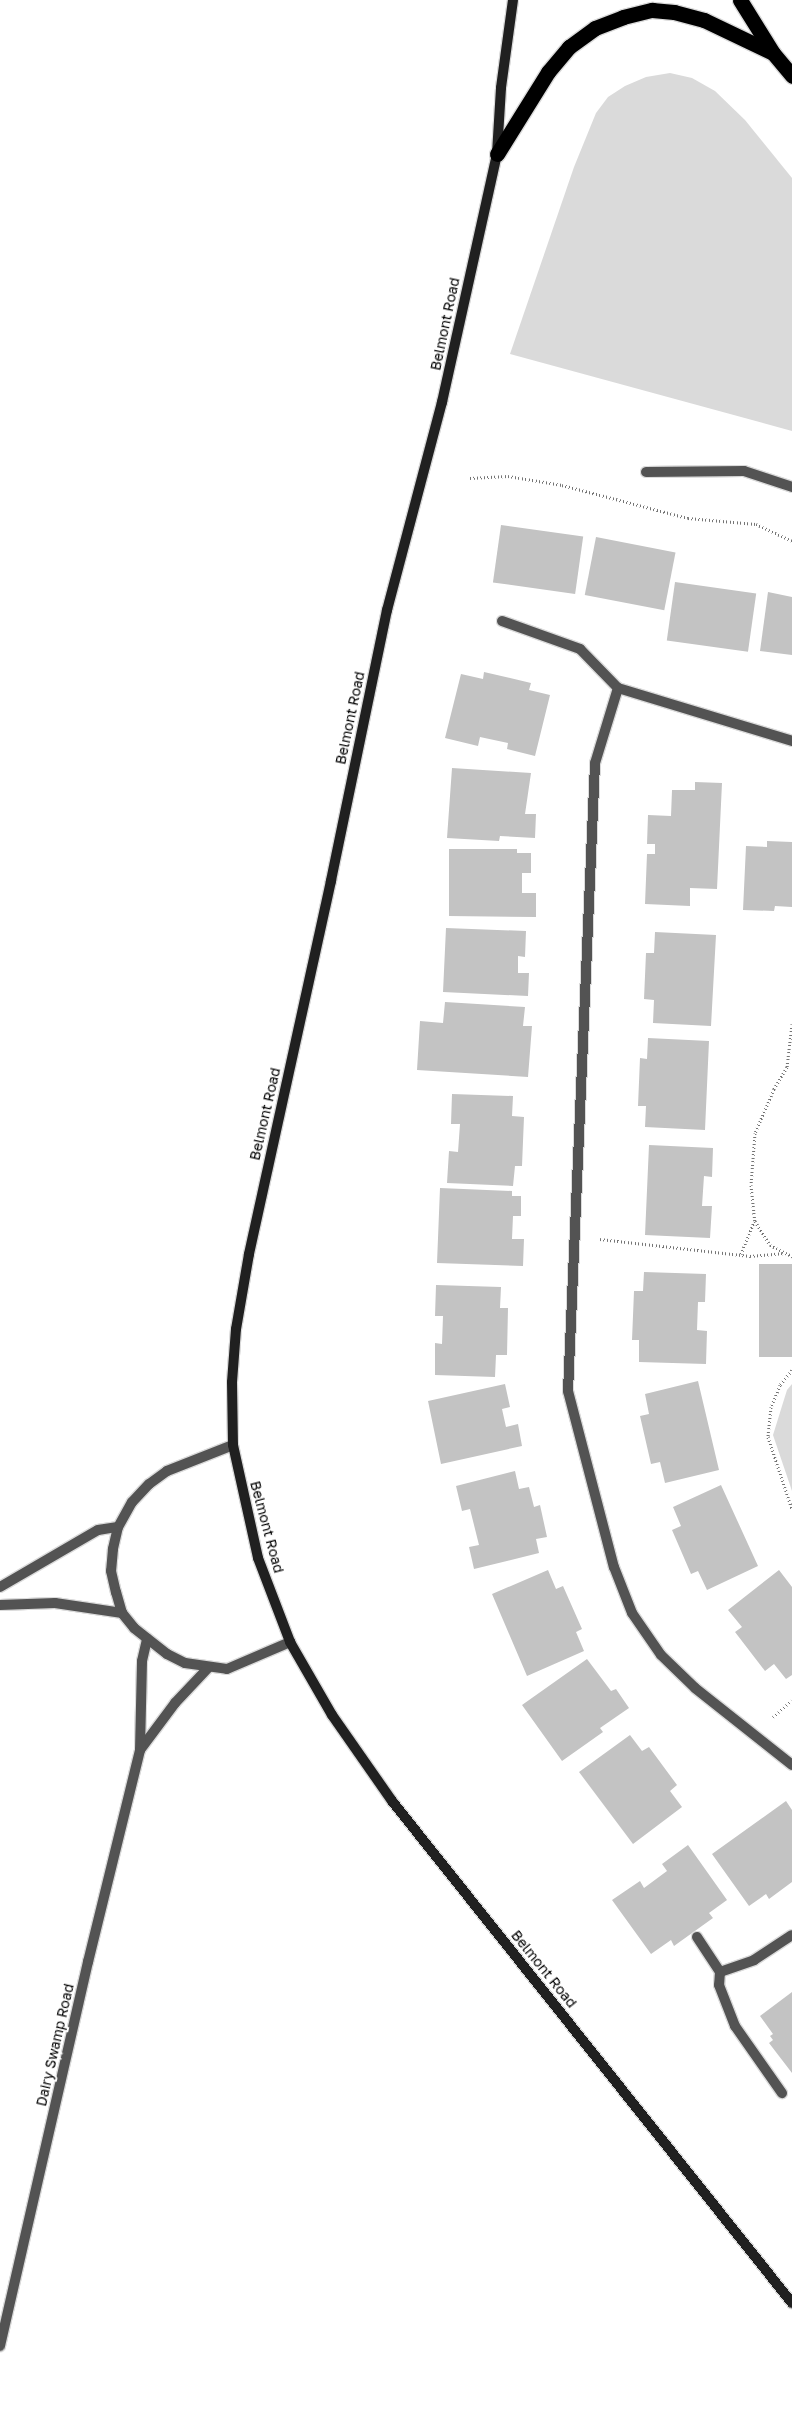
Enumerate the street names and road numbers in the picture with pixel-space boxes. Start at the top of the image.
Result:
street label: Belmont Road [427,276,463,372]
street label: Belmont Road [332,670,368,766]
street label: Belmont Road [246,1066,284,1162]
street label: Belmont Road [247,1479,287,1575]
street label: Belmont Road [508,1927,580,2011]
street label: Dairy Swamp Road [33,1982,77,2108]

